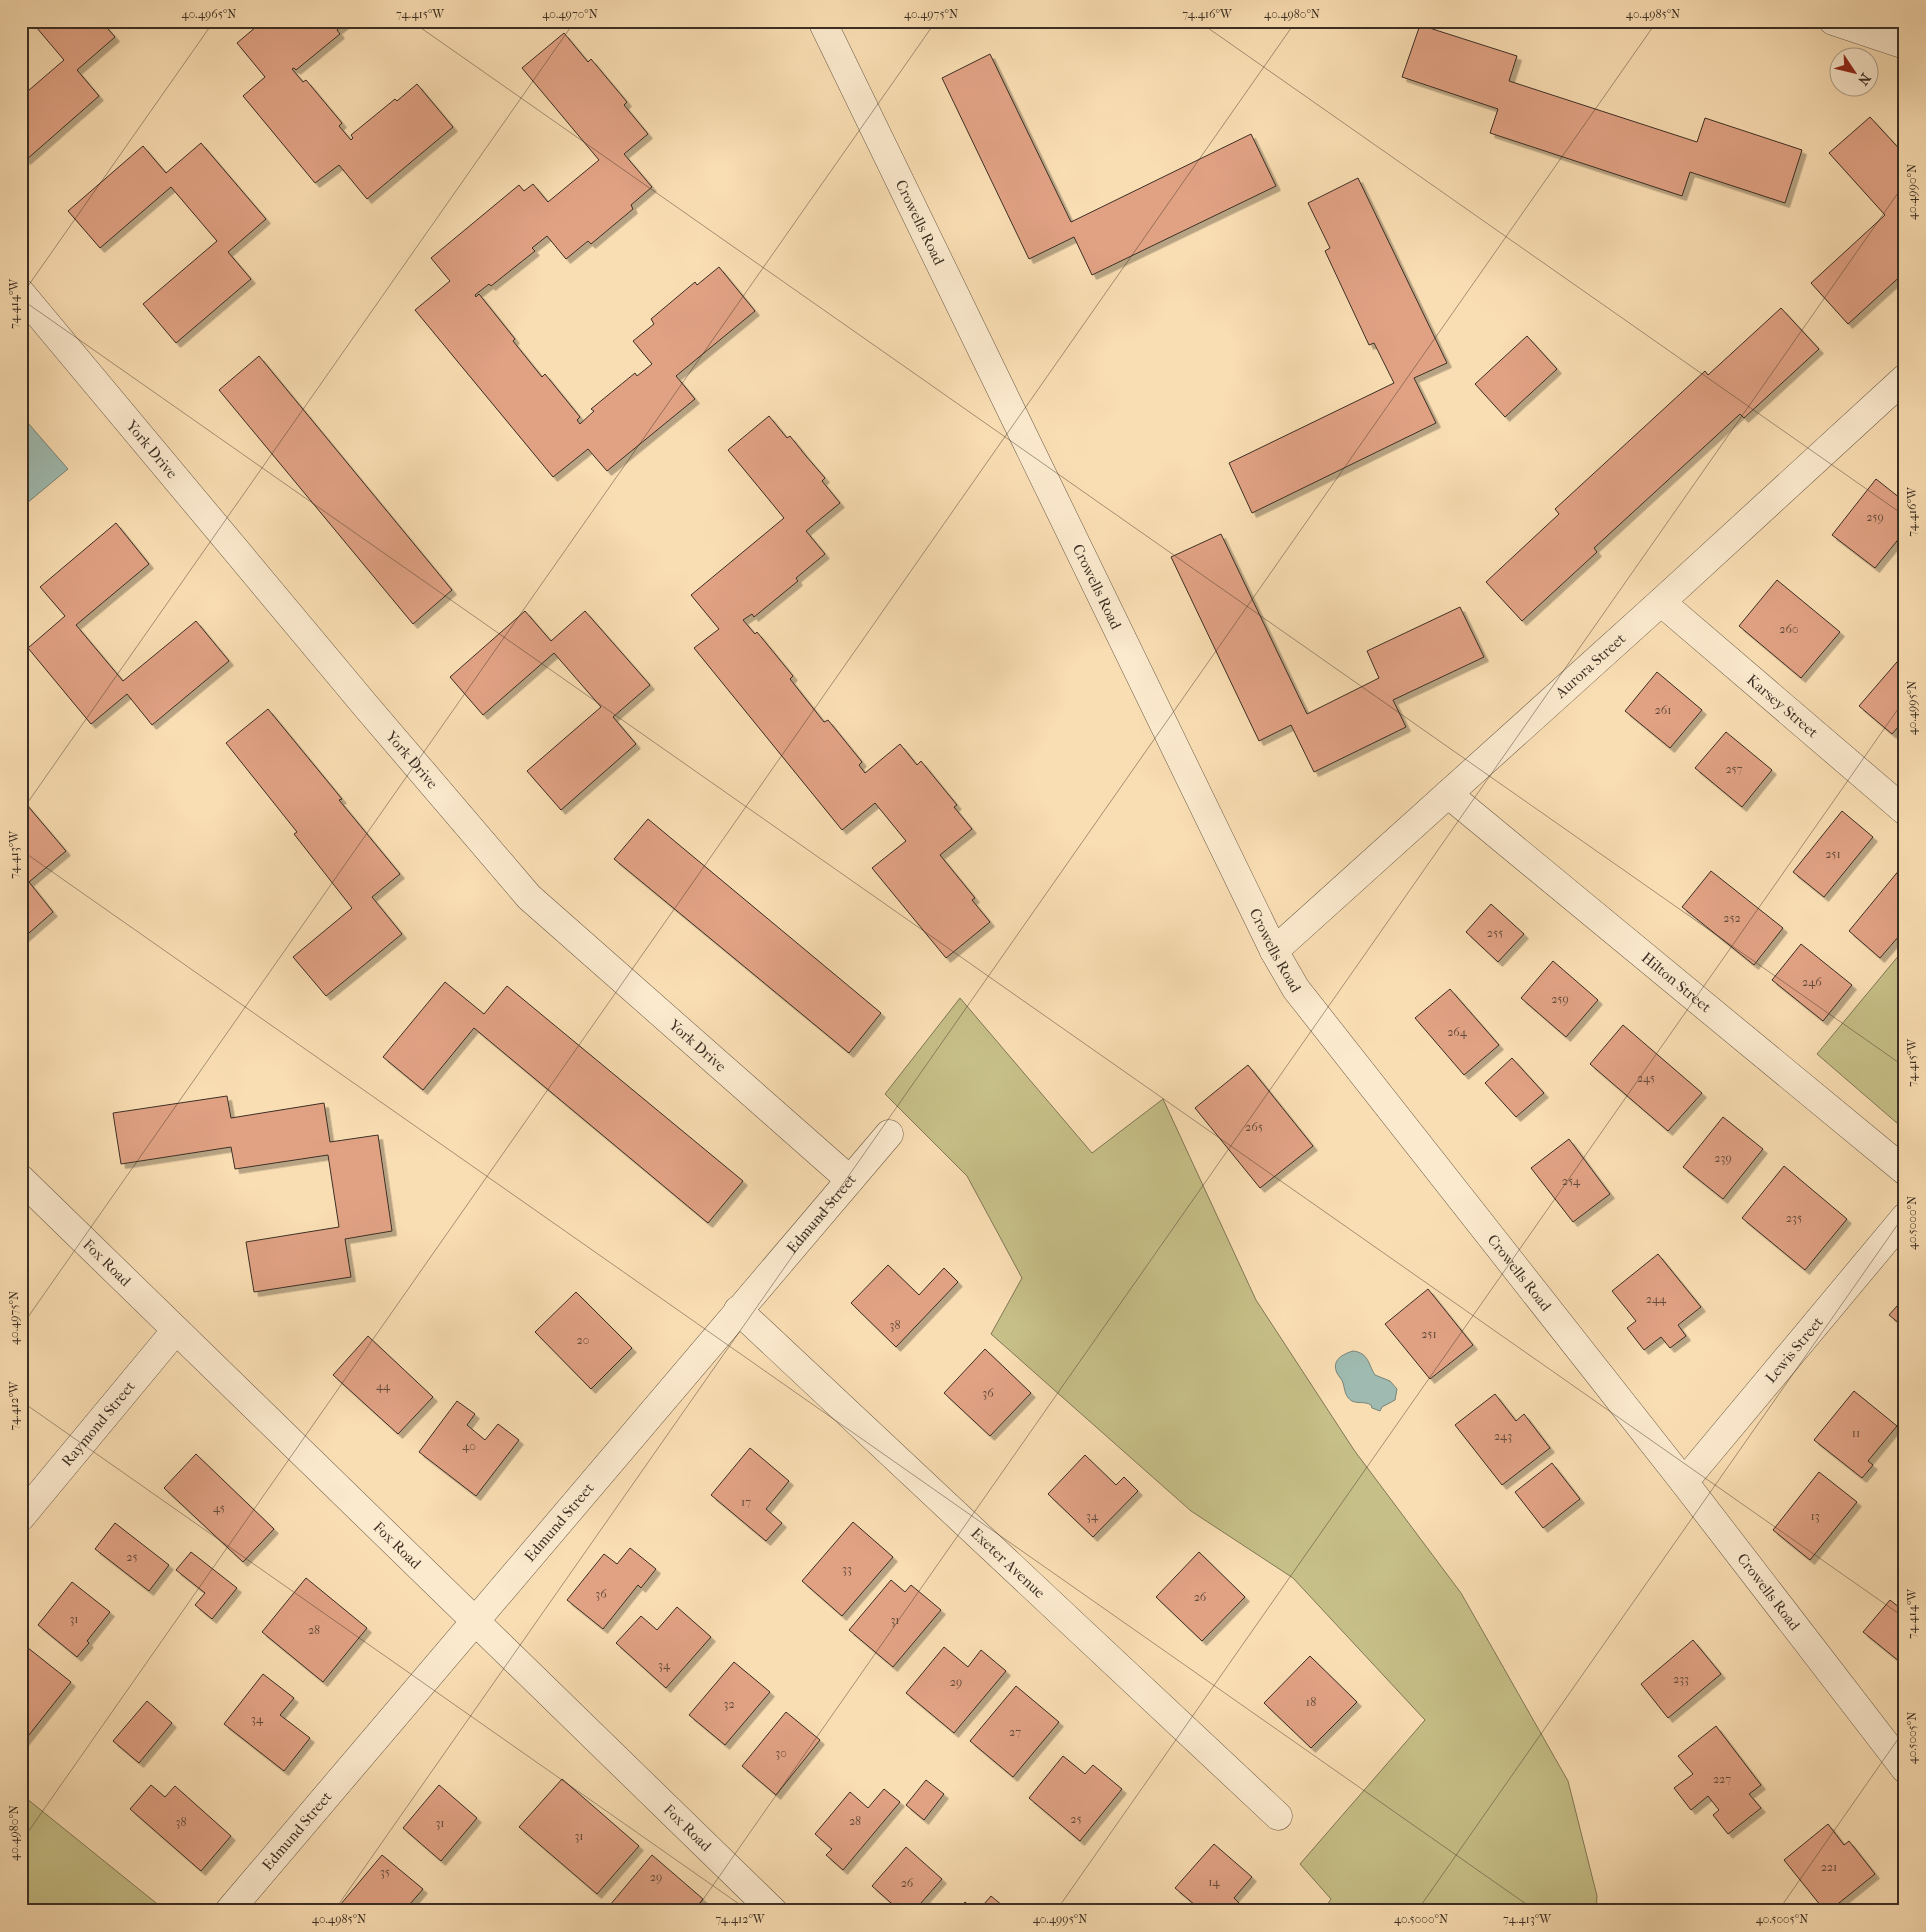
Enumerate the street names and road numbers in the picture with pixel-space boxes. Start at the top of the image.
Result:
street label: Crowells Road [892,177,949,269]
street label: York Drive [122,416,182,483]
street label: Crowells Road [1069,541,1126,633]
street label: Aurora Street [1551,629,1630,703]
street label: Karsey Street [1743,671,1822,742]
street label: York Drive [382,727,442,793]
street label: Crowells Road [1246,906,1305,996]
street label: Hilton Street [1638,948,1715,1017]
street label: York Drive [665,1015,730,1076]
street label: Edmund Street [783,1170,860,1257]
street label: Crowells Road [1484,1231,1555,1315]
street label: Fox Road [79,1235,135,1291]
street label: Lewis Street [1761,1313,1827,1387]
street label: Raymond Street [58,1377,139,1470]
street label: Edmund Street [521,1479,598,1565]
street label: Fox Road [370,1518,425,1573]
street label: Exeter Avenue [967,1524,1049,1602]
street label: Crowells Road [1733,1550,1804,1635]
street label: Edmund Street [258,1787,336,1874]
street label: Fox Road [660,1800,716,1856]

